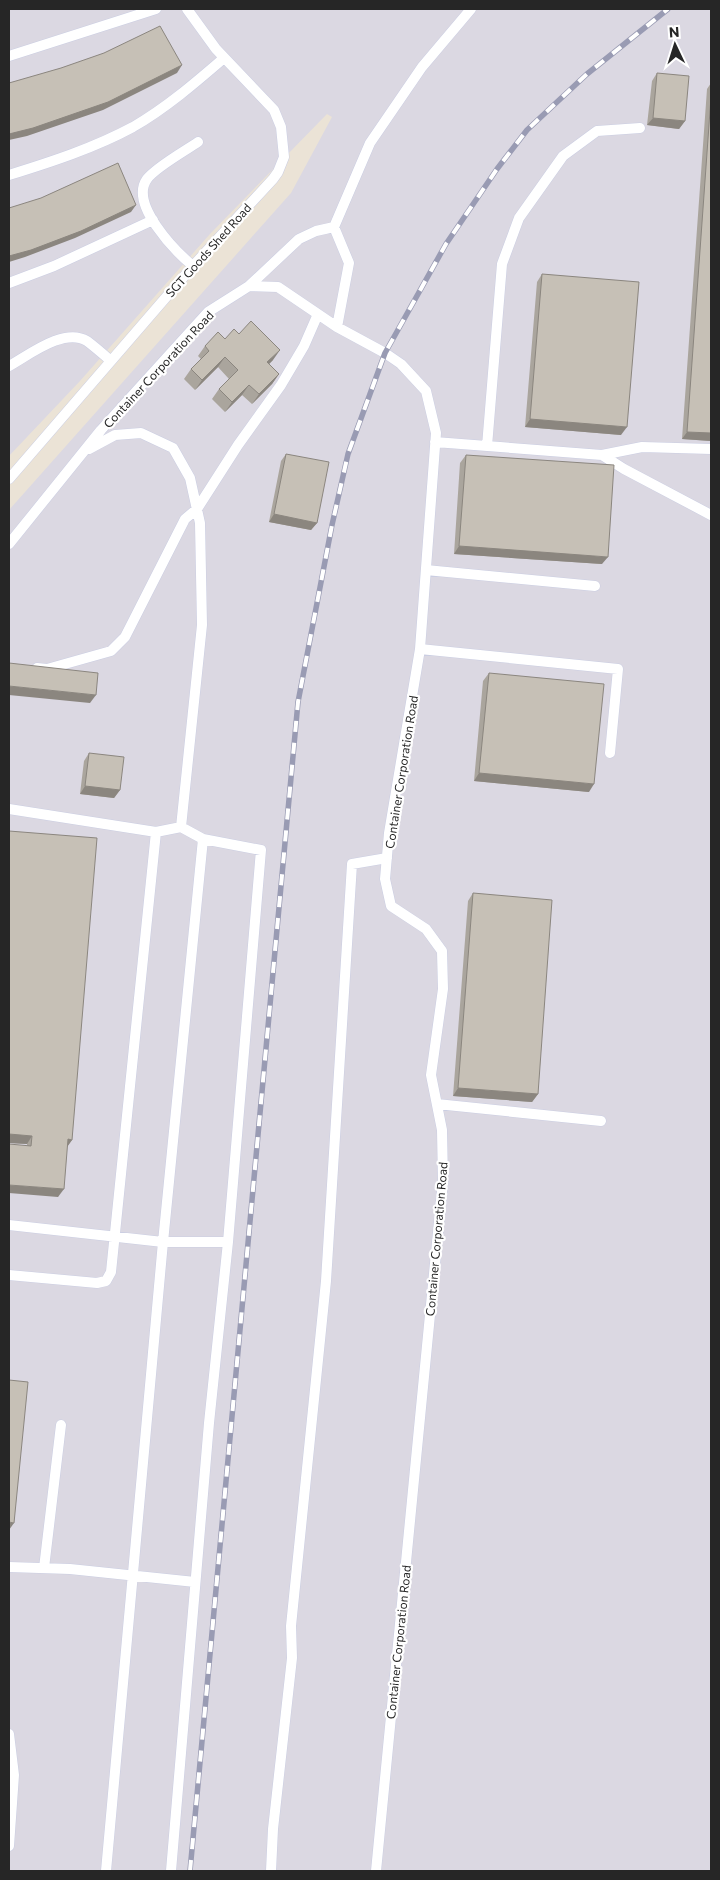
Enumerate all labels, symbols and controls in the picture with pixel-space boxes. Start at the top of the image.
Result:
north arrow [650,20,700,70]
text: N [668,23,680,40]
street label: SGT Goods Shed Road [162,200,254,300]
street label: Container Corporation Road [100,308,216,430]
street label: Container Corporation Road [382,694,420,849]
street label: Container Corporation Road [422,1161,450,1317]
street label: Container Corporation Road [383,1564,413,1720]

